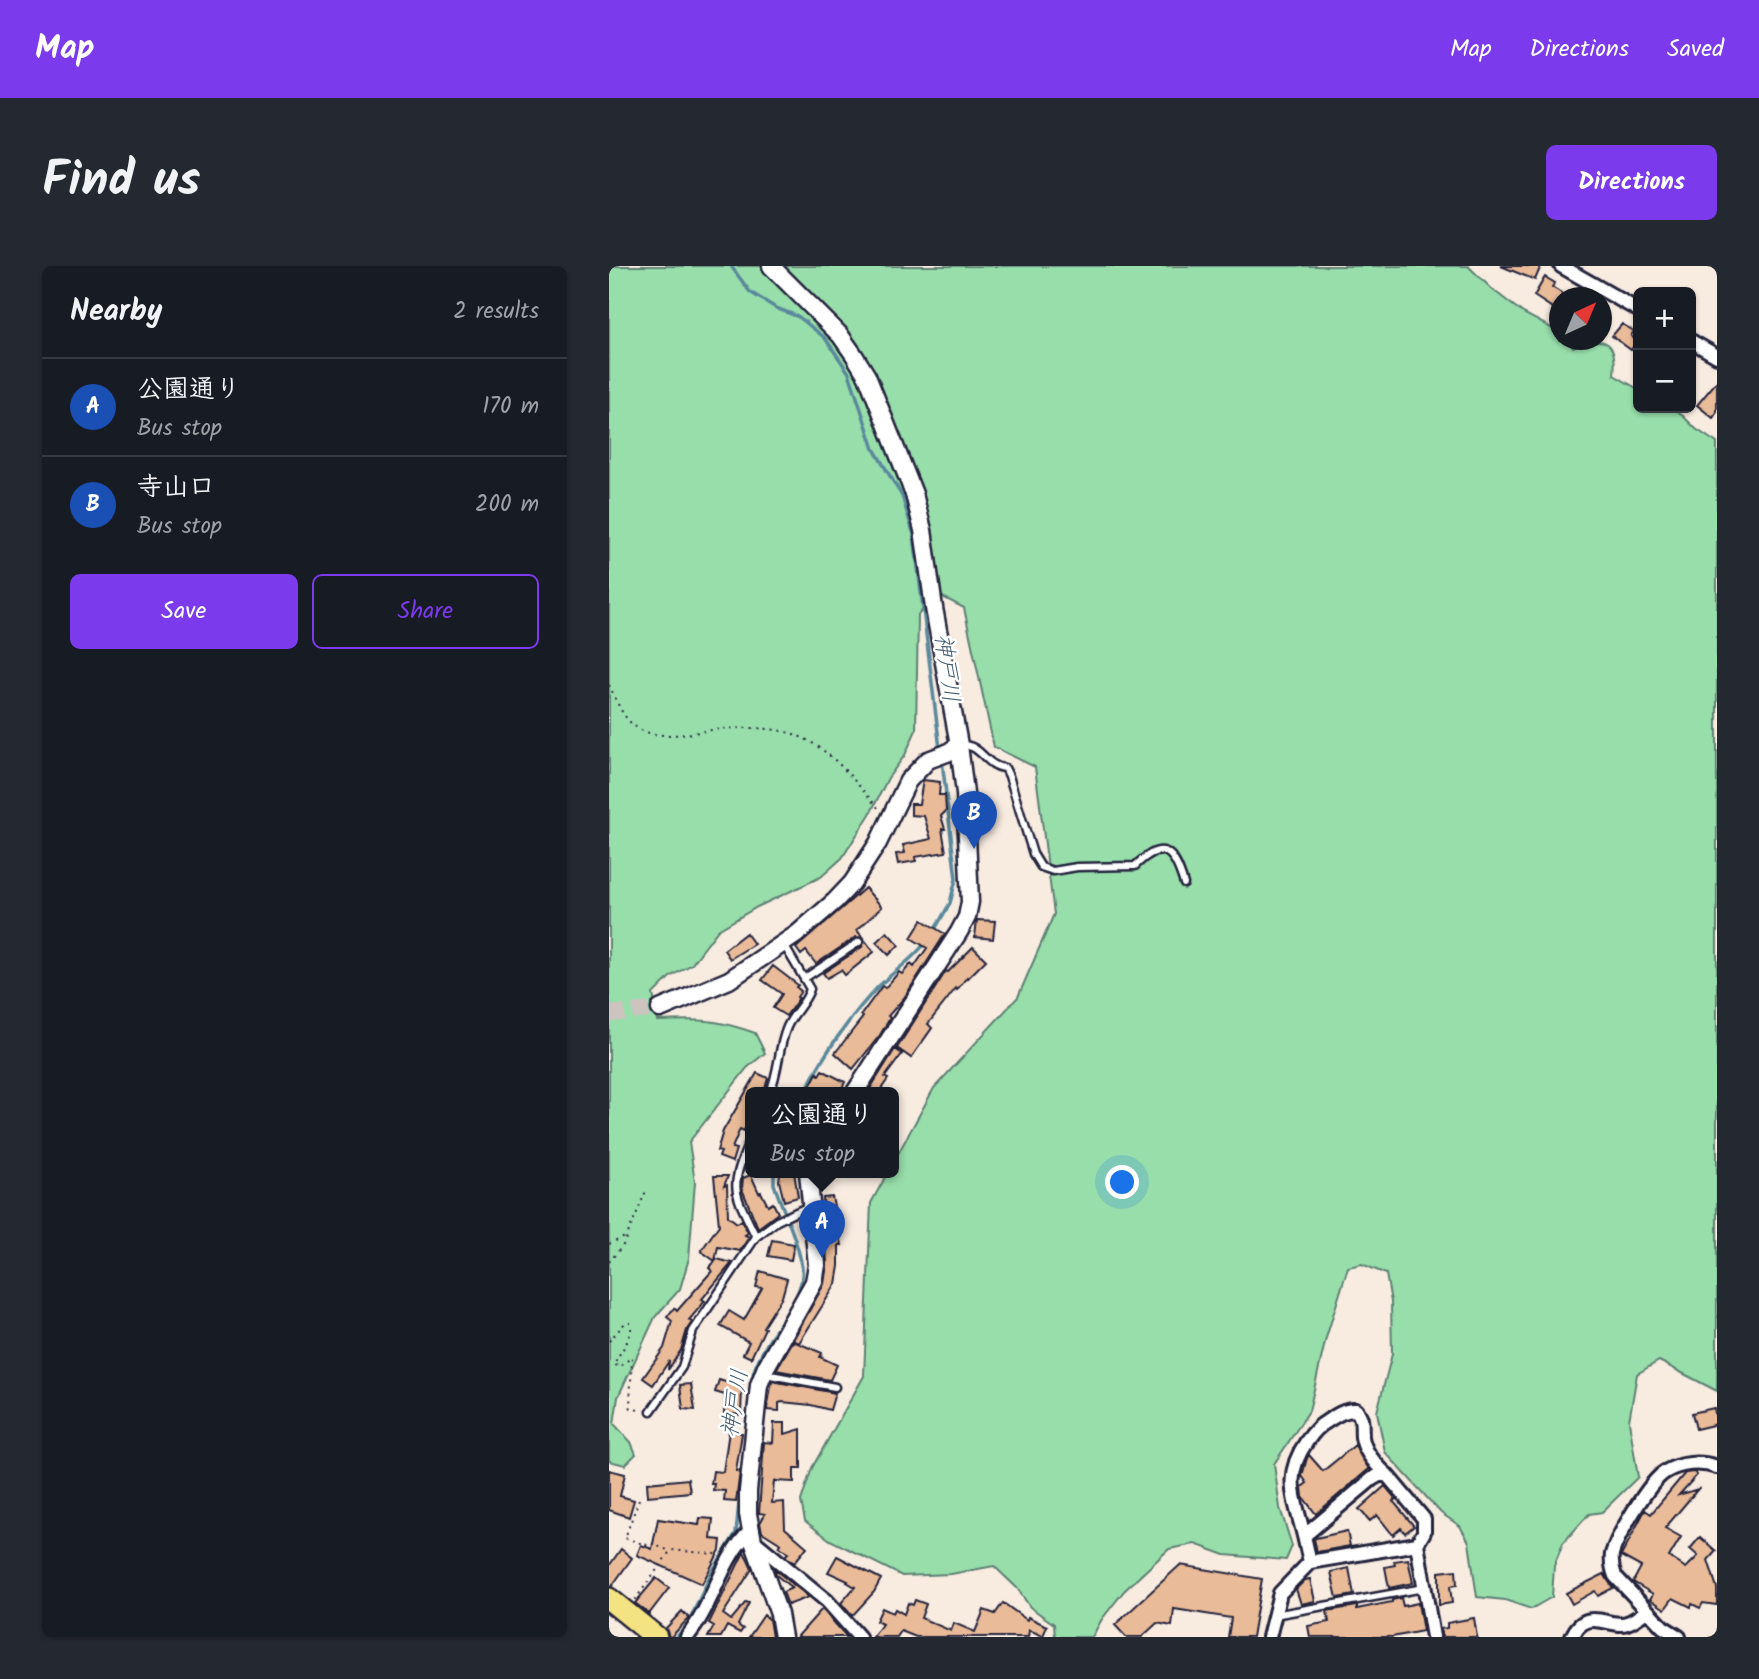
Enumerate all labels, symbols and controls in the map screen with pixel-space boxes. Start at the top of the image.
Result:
text: Map [35,23,95,76]
text: Map [1450,30,1492,69]
text: Directions [1530,30,1629,69]
text: Saved [1667,30,1724,69]
text: Find us [42,143,200,221]
button: Directions [1546,145,1717,220]
north arrow [1549,287,1612,350]
map controls [1633,287,1696,413]
button: + [1633,287,1696,350]
text: Nearby [70,288,162,336]
text: 2 results [453,294,539,330]
button: − [1633,350,1696,413]
text: 公園通り [137,369,241,411]
text: A [86,389,100,425]
text: 170 m [482,389,539,425]
text: Bus stop [137,411,222,447]
text: 寺山口 [137,467,215,509]
text: B [86,487,100,523]
text: 200 m [475,487,539,523]
text: Bus stop [137,509,222,545]
button: Save [70,574,298,649]
button: Share [312,574,539,649]
water label: 神戸川 [924,632,968,705]
pin: B [951,791,997,849]
popup [745,1087,899,1178]
text: 公園通り [770,1095,874,1137]
text: Bus stop [770,1137,855,1173]
your location [1105,1165,1139,1199]
pin: A [799,1200,845,1258]
water label: 神戸川 [713,1366,759,1440]

